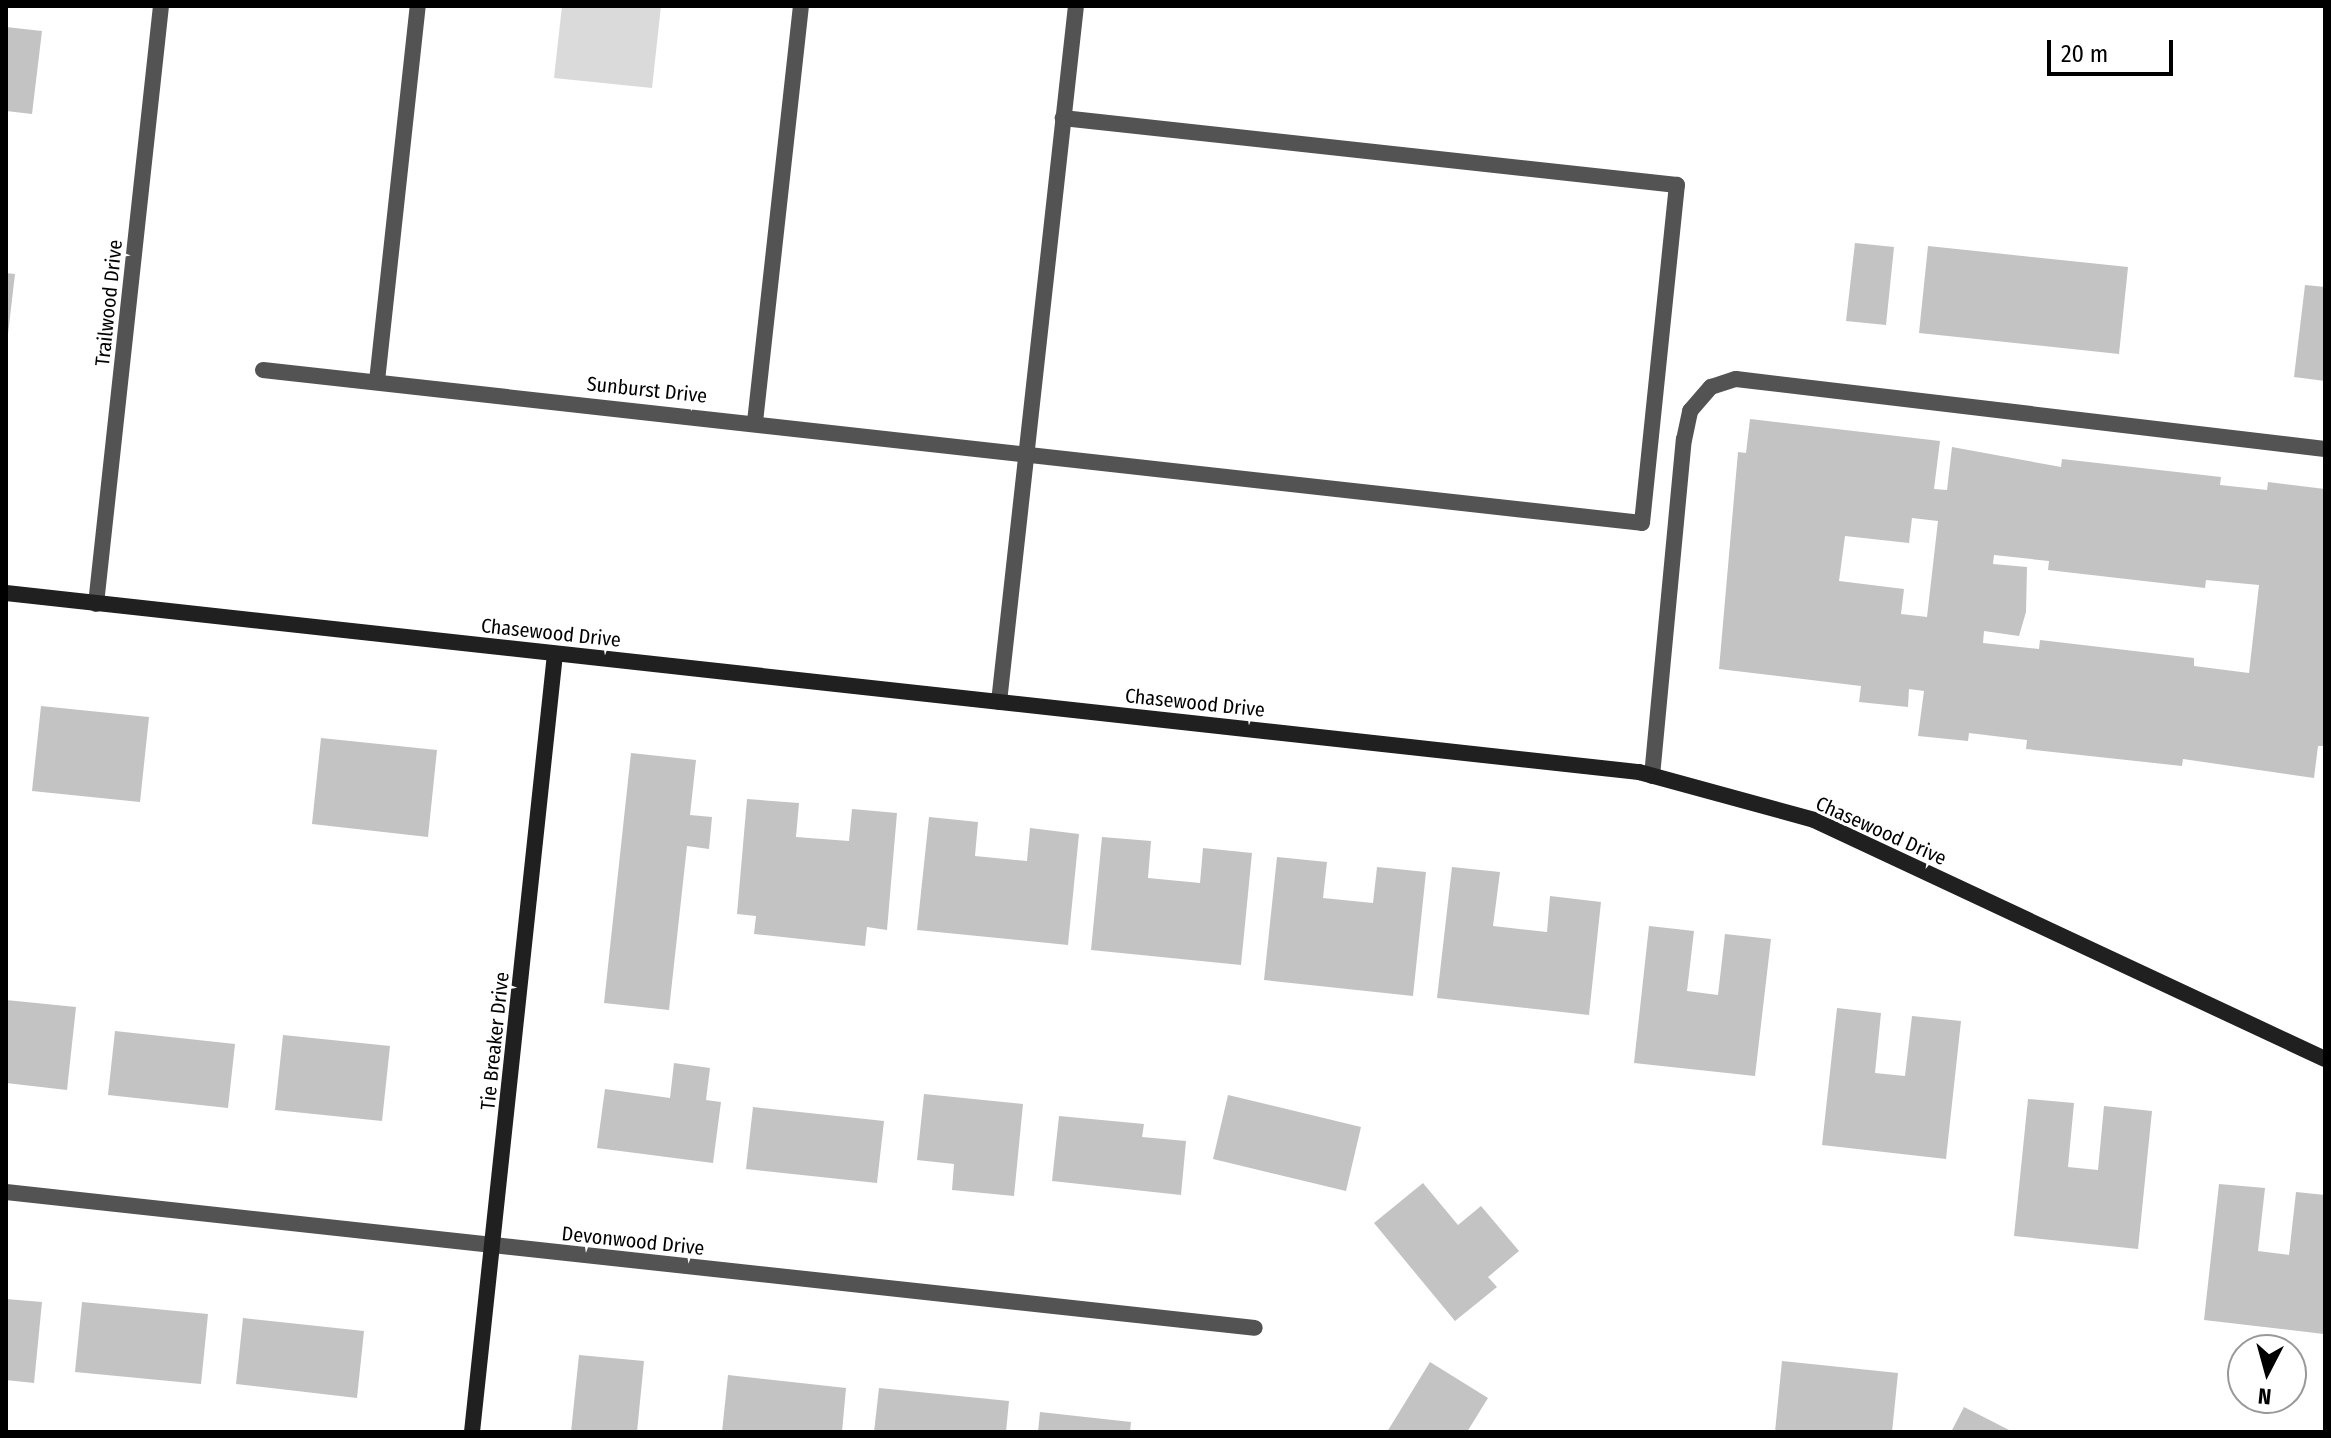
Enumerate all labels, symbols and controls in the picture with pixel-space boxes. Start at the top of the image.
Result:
scale bar [2051,24,2177,74]
text: 20 m [2061,40,2108,68]
street label: Trailwood Drive [90,239,128,367]
street label: Sunburst Drive [586,372,708,408]
street label: Chasewood Drive [480,614,622,652]
street label: Chasewood Drive [1124,684,1266,722]
street label: Chasewood Drive [1812,791,1950,871]
street label: Tie Breaker Drive [476,971,514,1111]
street label: Devonwood Drive [561,1222,705,1260]
north arrow [2227,1334,2307,1414]
text: N [2257,1382,2273,1410]

